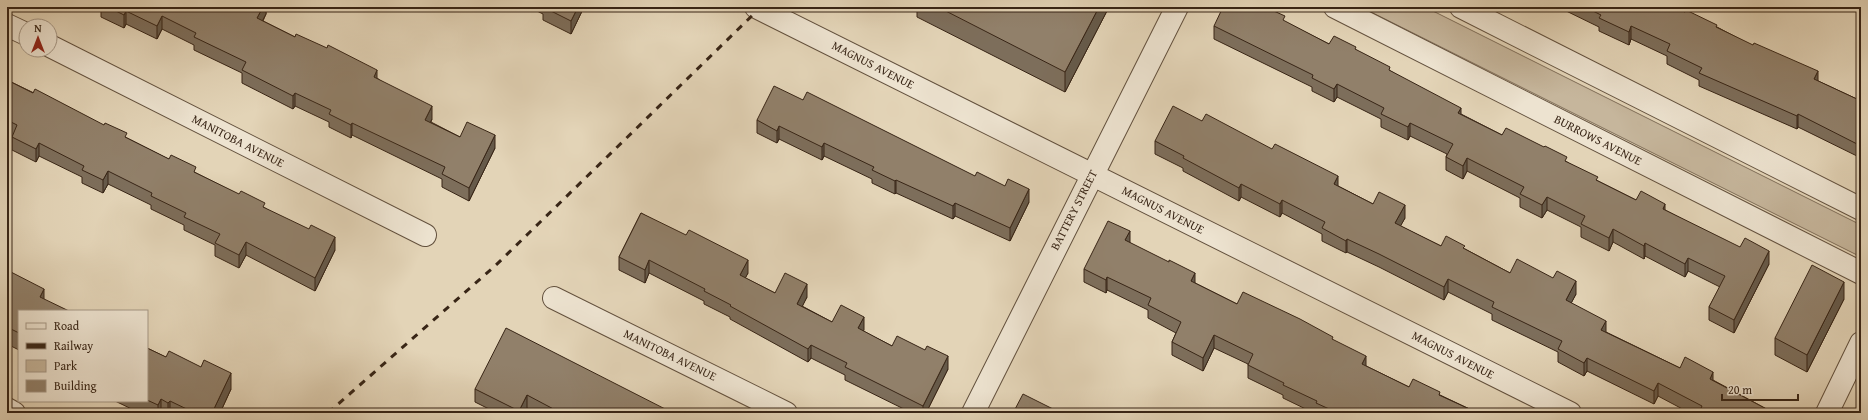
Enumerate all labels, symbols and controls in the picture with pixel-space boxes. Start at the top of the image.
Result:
north arrow [18,18,58,58]
text: N [34,20,42,36]
street label: MAGNUS AVENUE [829,36,917,93]
street label: MANITOBA AVENUE [189,110,287,171]
street label: BURROWS AVENUE [1551,110,1645,169]
street label: BATTERY STREET [1046,166,1101,253]
street label: MAGNUS AVENUE [1119,181,1207,238]
legend [18,310,148,402]
text: Road [54,317,80,334]
street label: MANITOBA AVENUE [621,325,720,384]
street label: MAGNUS AVENUE [1409,326,1497,383]
text: Railway [54,337,93,354]
text: Park [54,357,78,374]
scale bar [1722,376,1798,402]
text: Building [54,377,97,394]
text: 20 m [1728,381,1752,398]

